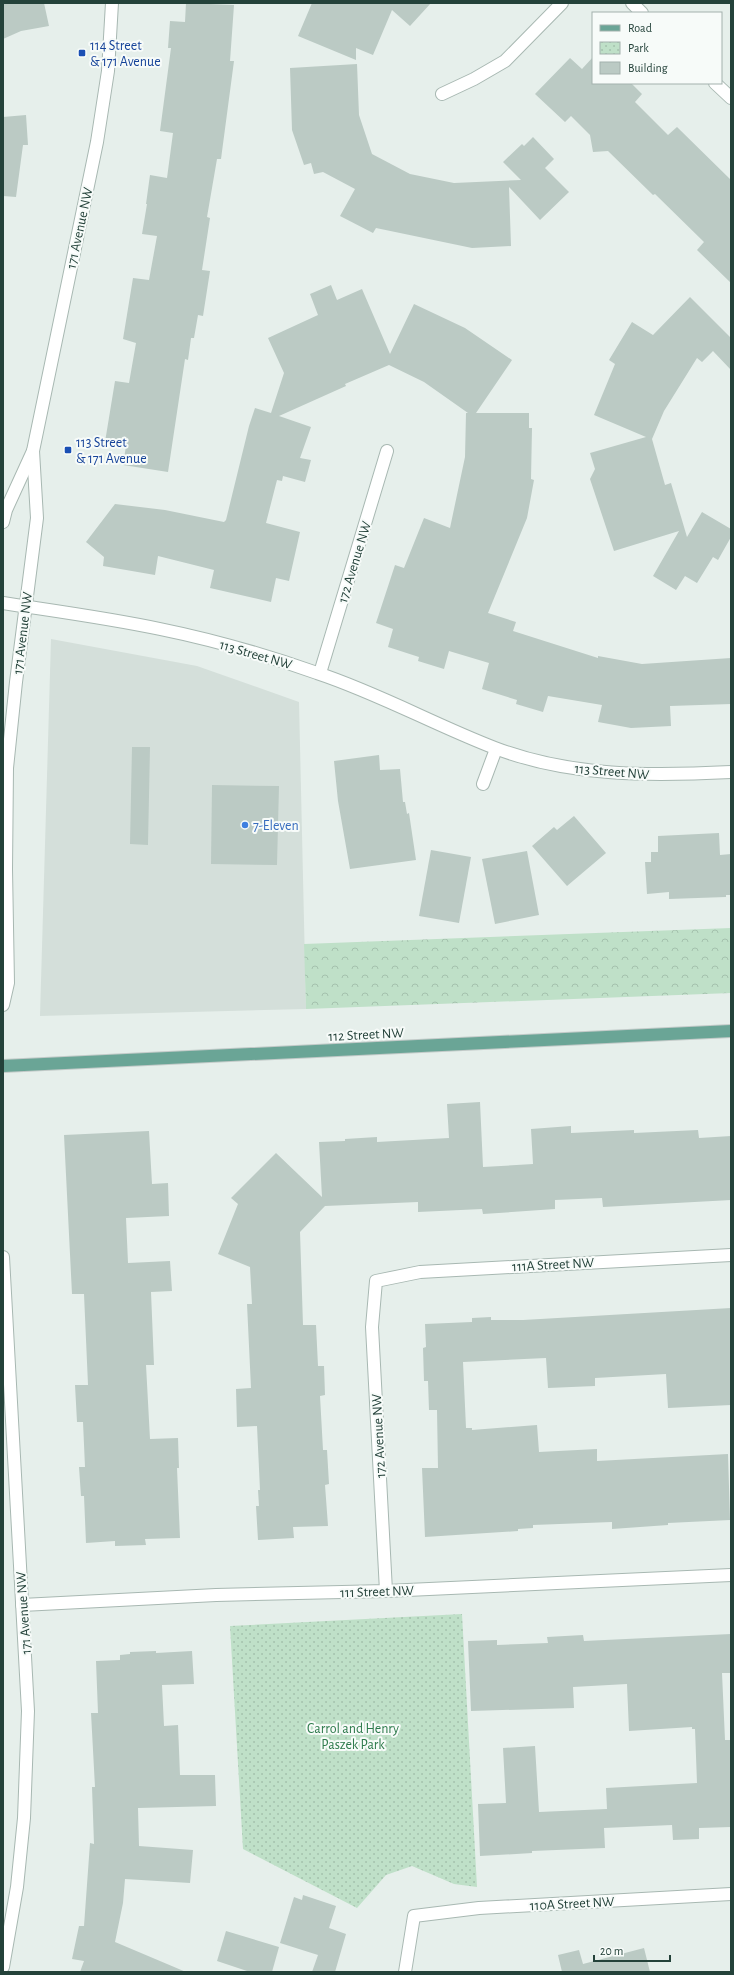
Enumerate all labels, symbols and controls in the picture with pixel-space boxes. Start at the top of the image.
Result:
legend [592,12,722,84]
text: Road [628,22,652,34]
place label: 114 Street & 171 Avenue [90,39,161,69]
text: Park [628,42,649,54]
marker: 114 Street & 171 Avenue [77,48,87,58]
text: Building [628,62,668,74]
street label: 171 Avenue NW [65,186,96,270]
place label: 113 Street & 171 Avenue [76,436,147,466]
marker: 113 Street & 171 Avenue [63,445,73,455]
street label: 172 Avenue NW [336,519,374,605]
street label: 171 Avenue NW [11,591,35,675]
street label: 113 Street NW [218,638,294,672]
street label: 113 Street NW [574,762,650,782]
place label: 7-Eleven [253,819,299,833]
marker: 7-Eleven [240,820,250,830]
street label: 112 Street NW [328,1026,405,1044]
street label: 111A Street NW [512,1256,595,1274]
street label: 172 Avenue NW [370,1393,388,1478]
street label: 171 Avenue NW [14,1571,34,1655]
street label: 111 Street NW [340,1584,415,1600]
park label: Carrol and Henry Paszek Park [307,1722,399,1752]
street label: 110A Street NW [529,1895,615,1913]
scale bar [594,1937,670,1963]
text: 20 m [600,1945,623,1957]

